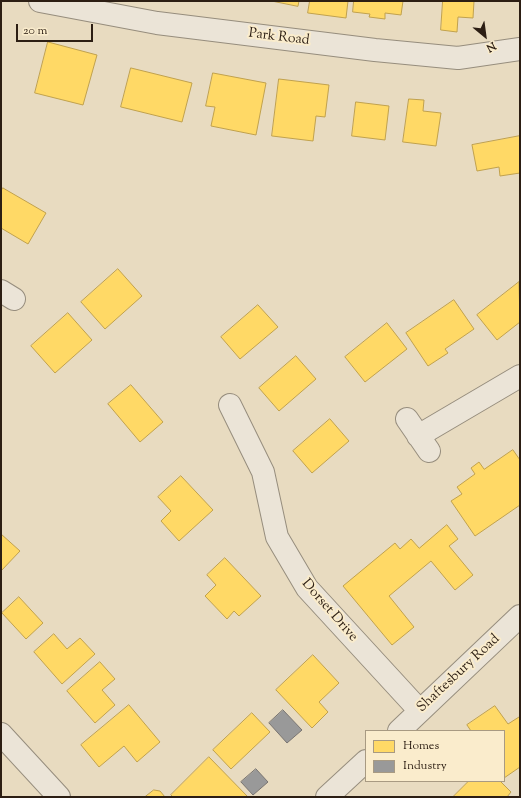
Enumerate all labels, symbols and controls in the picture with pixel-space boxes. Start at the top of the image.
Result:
scale bar [18,16,95,42]
north arrow [465,16,505,56]
text: 20 m [23,22,47,40]
street label: Park Road [248,26,310,50]
text: N [483,37,499,56]
street label: Dorset Drive [297,576,361,646]
street label: Shaftesbury Road [414,631,504,717]
legend [365,730,505,782]
text: Homes [403,737,439,755]
text: Industry [403,757,447,775]

